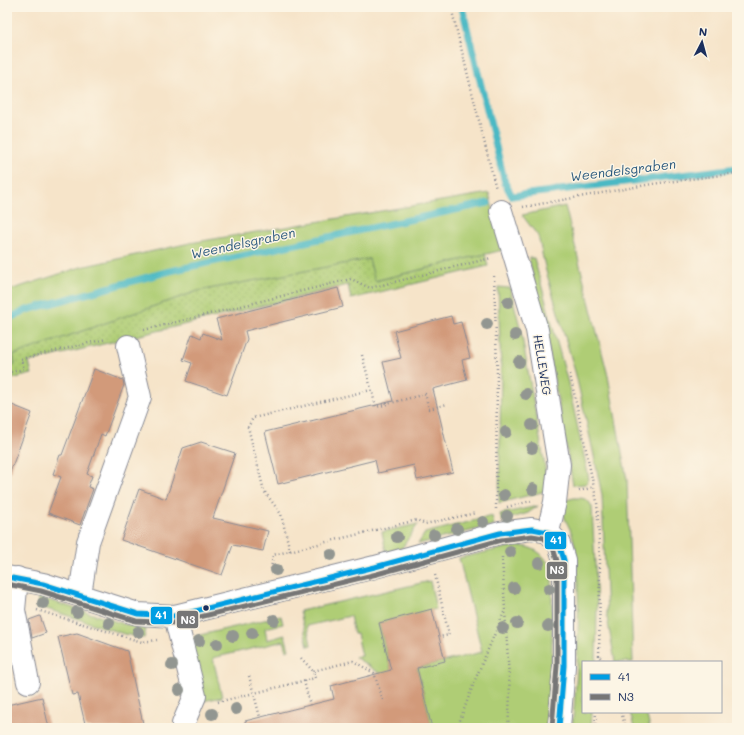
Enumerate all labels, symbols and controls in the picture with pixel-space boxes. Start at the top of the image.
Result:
north arrow [682,22,722,62]
text: N [698,24,708,39]
water label: Weendelsgraben [569,155,677,184]
water label: Weendelsgraben [189,223,297,262]
street label: HELLEWEG [530,333,556,396]
line badge: 41 [544,531,567,550]
text: 41 [550,532,562,547]
line badge: N3 [546,561,568,580]
text: N3 [550,562,565,577]
unlabelled marker [201,603,211,613]
line badge: 41 [150,606,173,625]
text: 41 [155,607,167,622]
line badge: N3 [176,610,199,629]
text: N3 [181,612,196,627]
legend [582,661,722,713]
text: 41 [618,668,630,684]
text: N3 [618,688,634,704]

